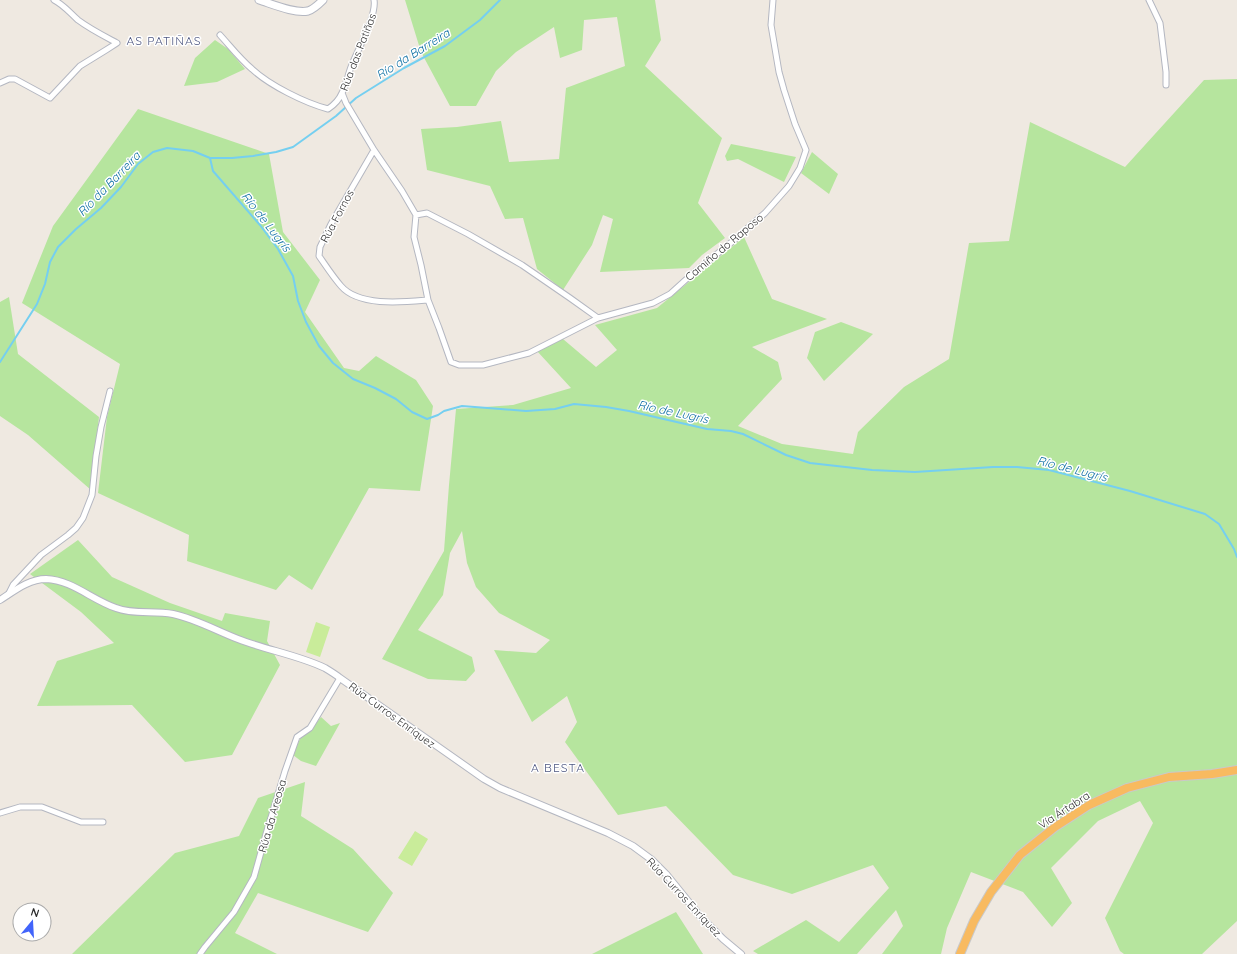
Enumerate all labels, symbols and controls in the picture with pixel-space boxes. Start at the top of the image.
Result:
street label: Rúa das Patiñas [337,11,379,93]
water label: Río da Barreira [373,25,453,82]
district label: AS PATIÑAS [126,33,202,48]
water label: Río da Barreira [74,148,144,219]
street label: Rúa Fornos [317,187,357,245]
water label: Río de Lugrís [238,189,295,256]
street label: Camiño do Raposo [682,210,766,284]
water label: Río de Lugrís [636,397,711,427]
water label: Río de Lugrís [1035,453,1110,485]
street label: Rúa Curros Enríquez [346,679,438,751]
district label: A BESTA [531,760,585,775]
street label: Rúa da Areosa [255,778,289,854]
street label: Vía Ártabra [1036,788,1092,832]
street label: Rúa Curros Enríquez [644,854,724,940]
north arrow [12,902,52,942]
text: N [29,905,41,920]

